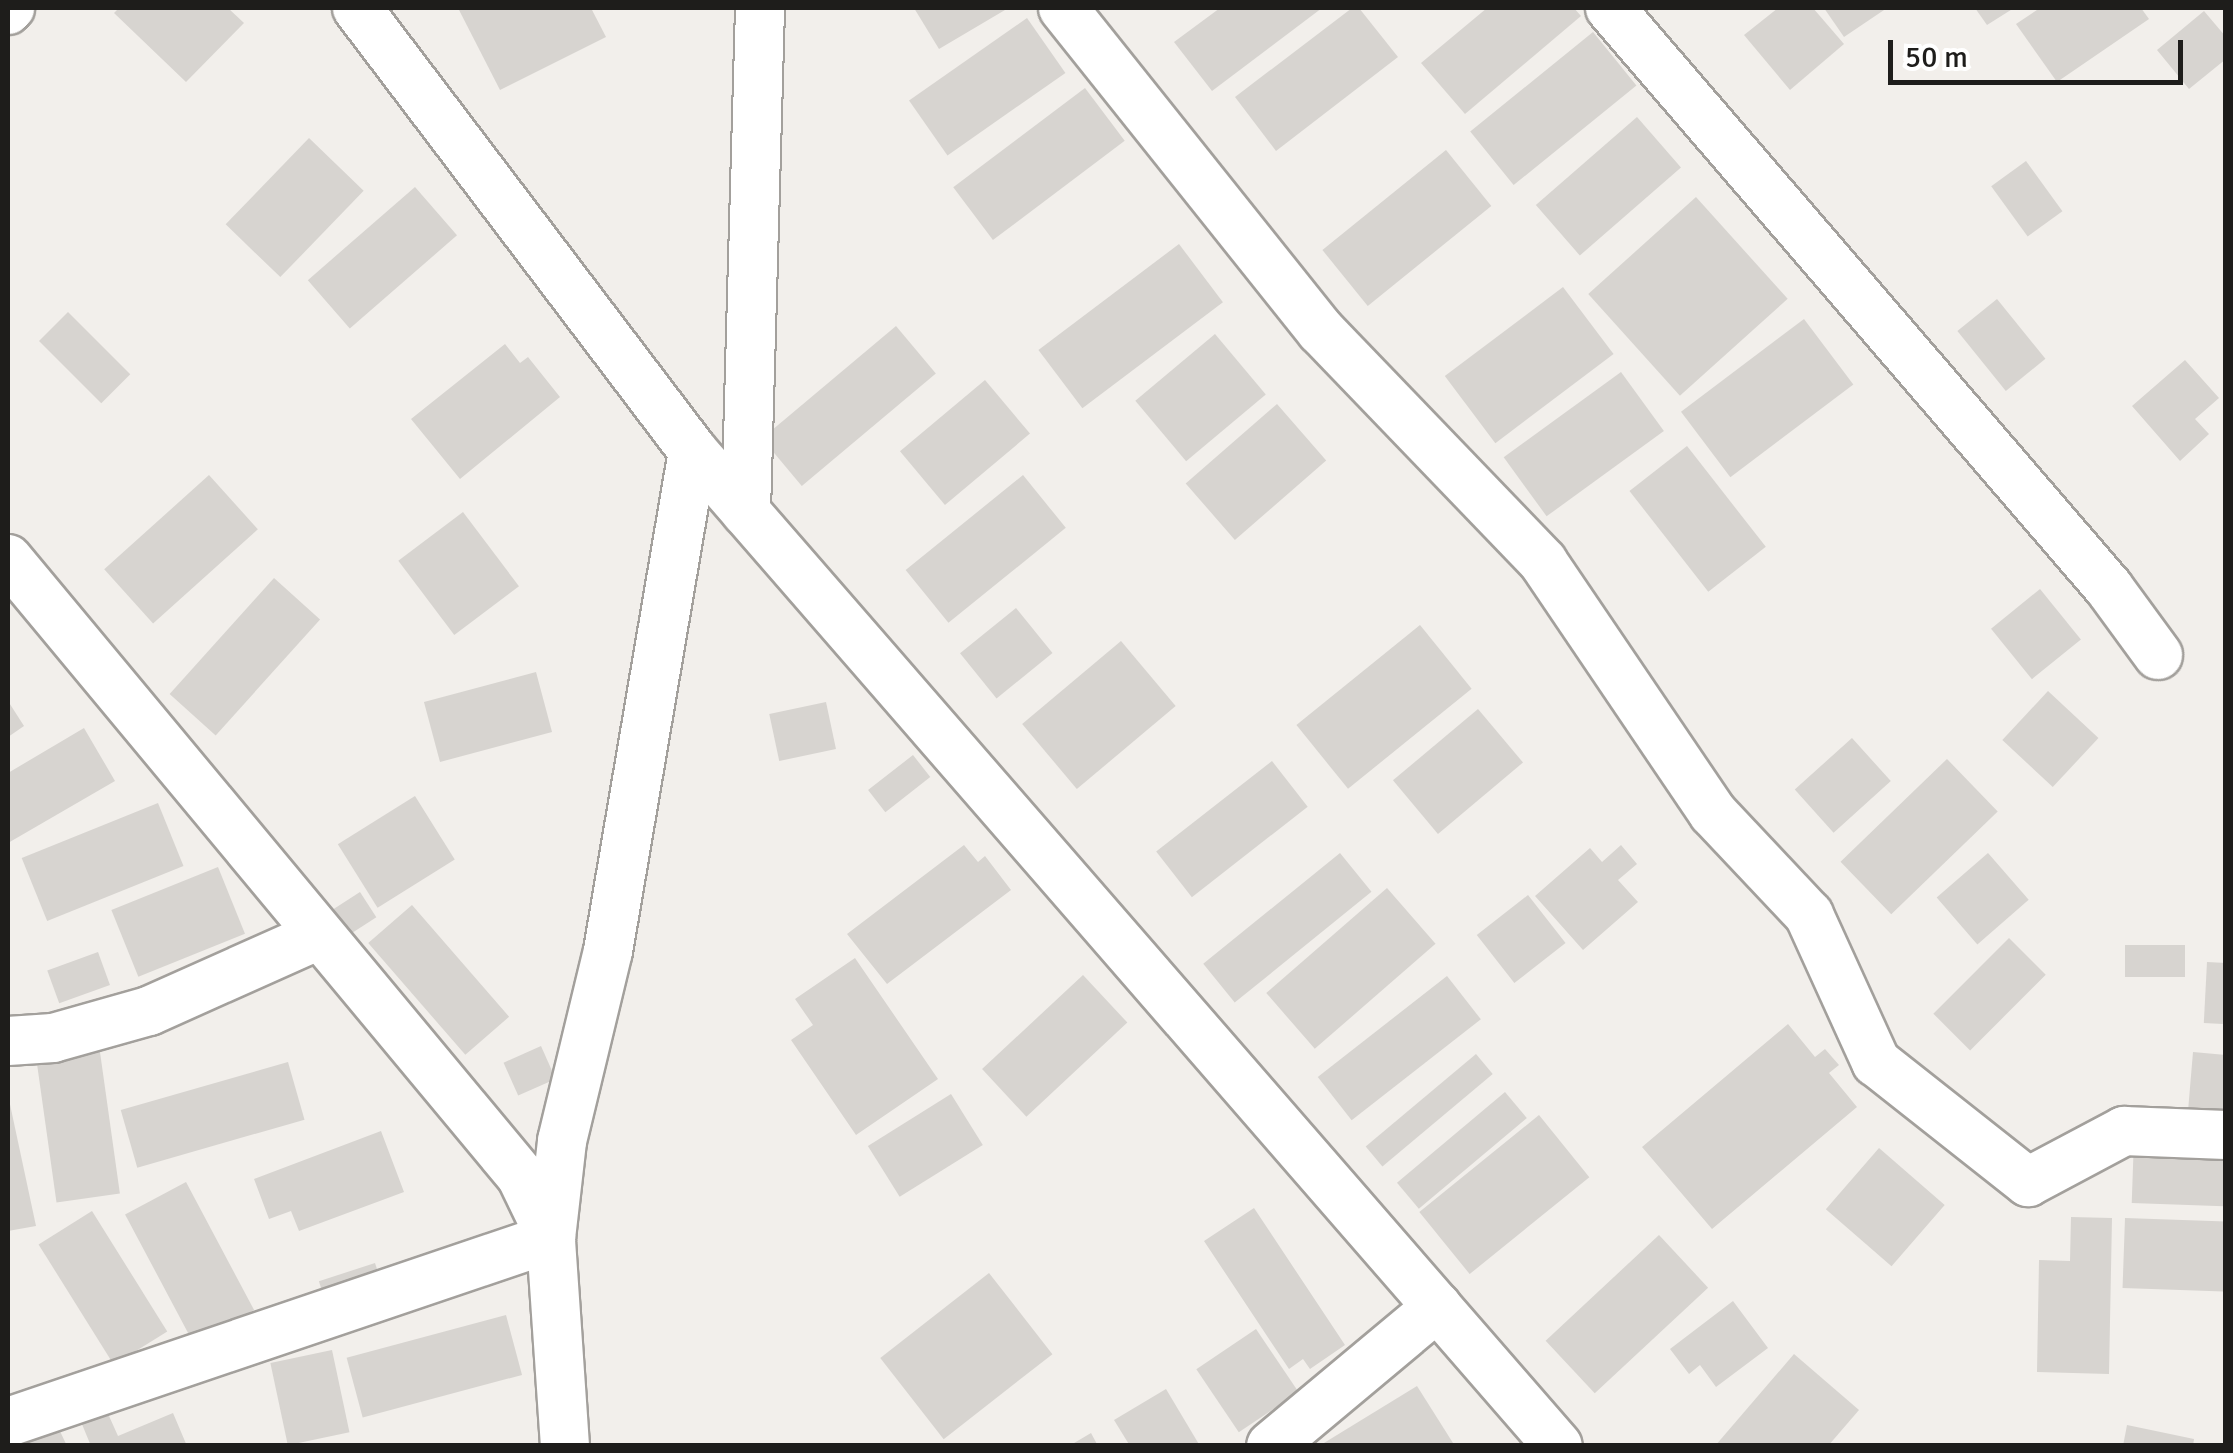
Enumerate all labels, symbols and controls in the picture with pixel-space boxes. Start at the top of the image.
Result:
scale bar [1893,20,2188,82]
text: 50 m [1905,39,1968,76]

